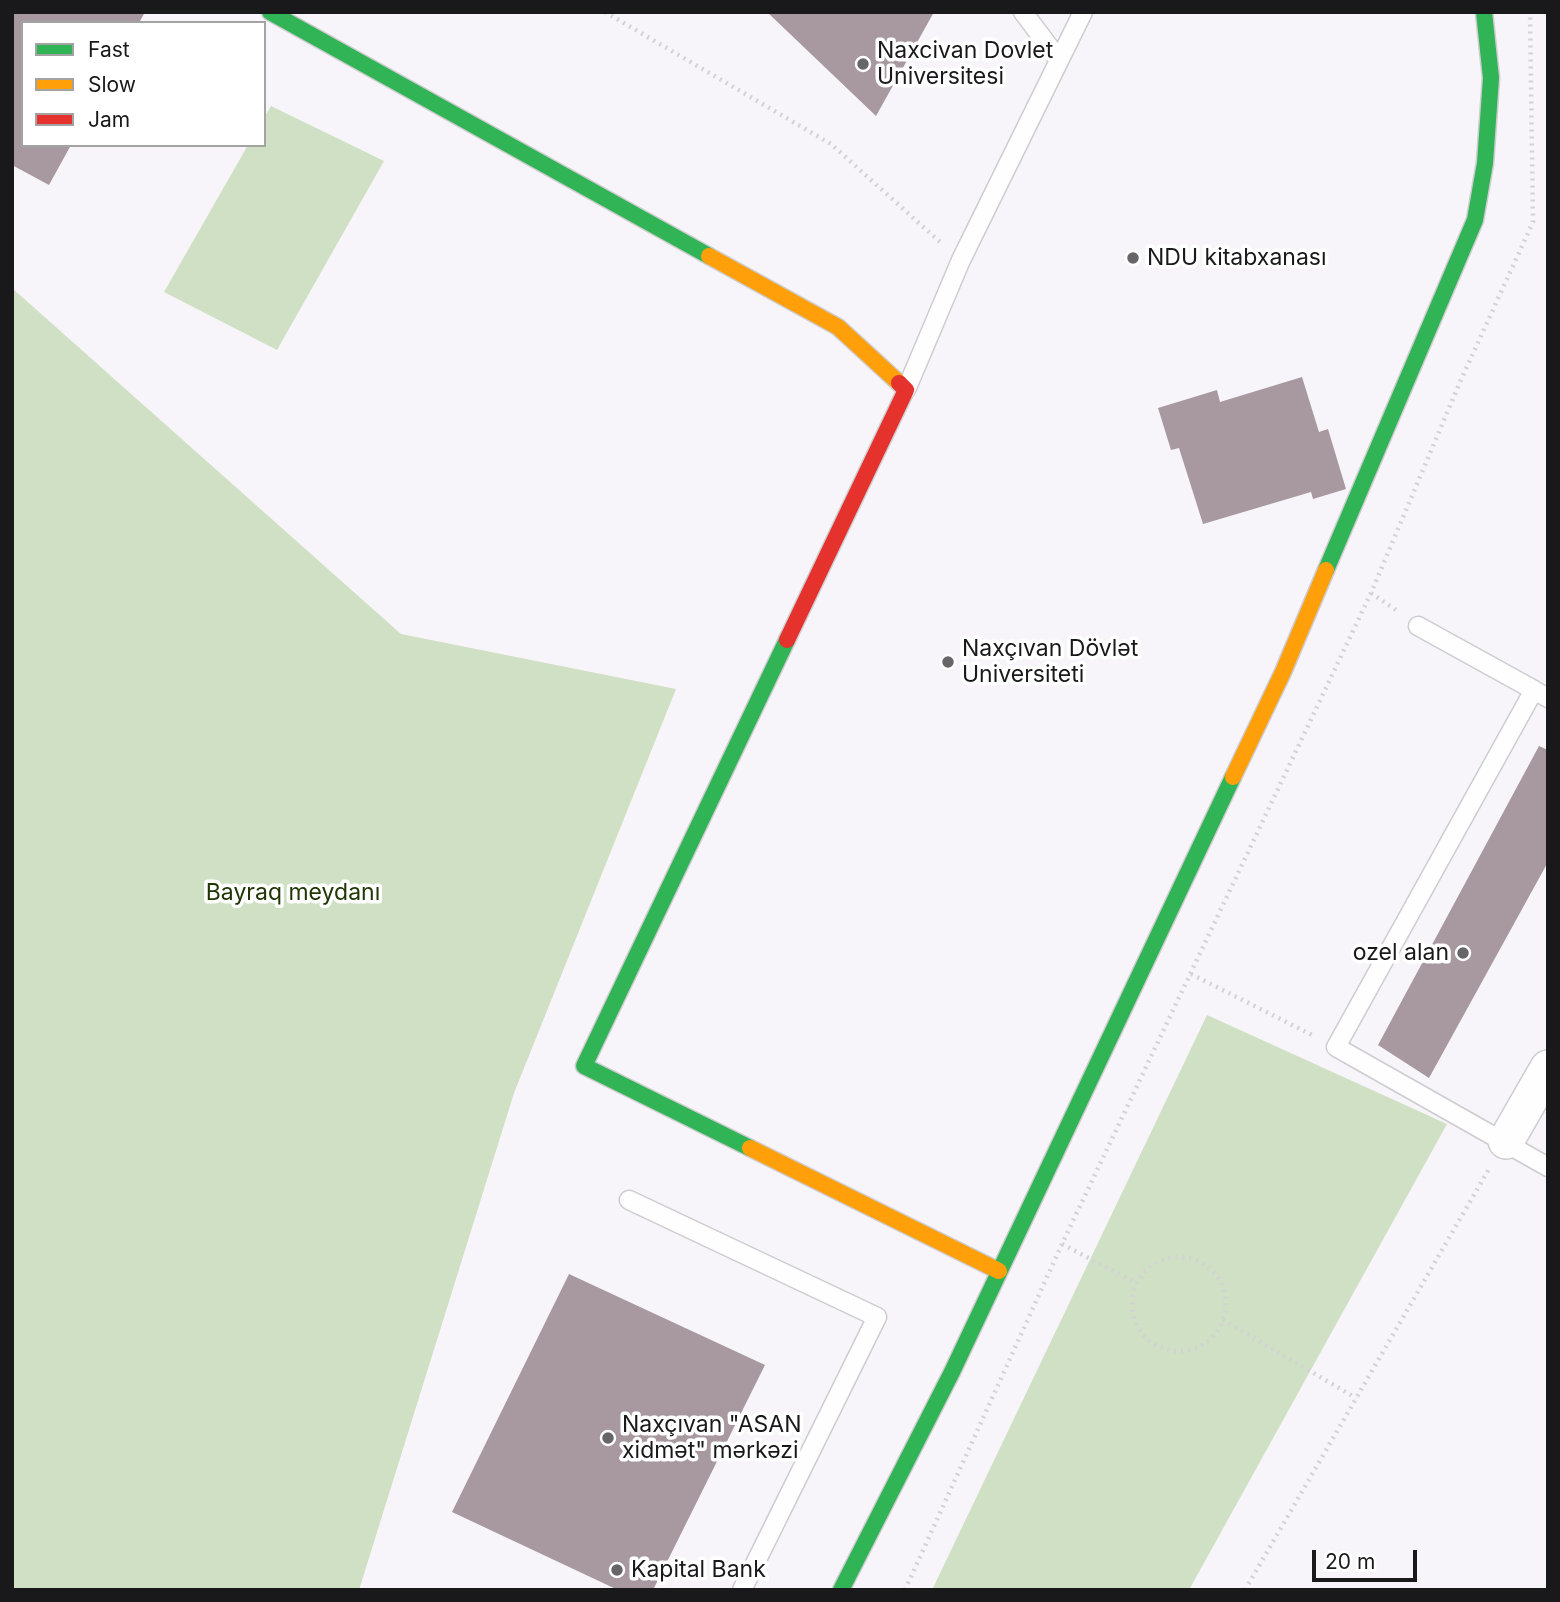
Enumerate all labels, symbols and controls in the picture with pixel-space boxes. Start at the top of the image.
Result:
legend [21,21,266,147]
text: Fast [88,37,130,62]
place label: Naxcivan Dovlet Universitesi [877,37,1053,91]
marker: Naxcivan Dovlet Universitesi [855,56,871,72]
text: Slow [88,72,136,97]
text: Jam [88,107,130,132]
place label: NDU kitabxanası [1147,244,1327,272]
marker: NDU kitabxanası [1125,250,1141,266]
place label: Naxçıvan Dövlət Universiteti [962,635,1138,689]
marker: Naxçıvan Dövlət Universiteti [940,654,956,670]
park label: Bayraq meydanı [206,879,380,907]
place label: ozel alan [1353,939,1449,967]
marker: ozel alan [1455,945,1471,961]
place label: Naxçıvan "ASAN xidmət" mərkəzi [622,1411,801,1465]
marker: Naxçıvan "ASAN xidmət" mərkəzi [600,1430,616,1446]
scale bar [1315,1536,1420,1580]
text: 20 m [1325,1549,1375,1574]
place label: Kapital Bank [631,1556,766,1584]
marker: Kapital Bank [609,1562,625,1578]

